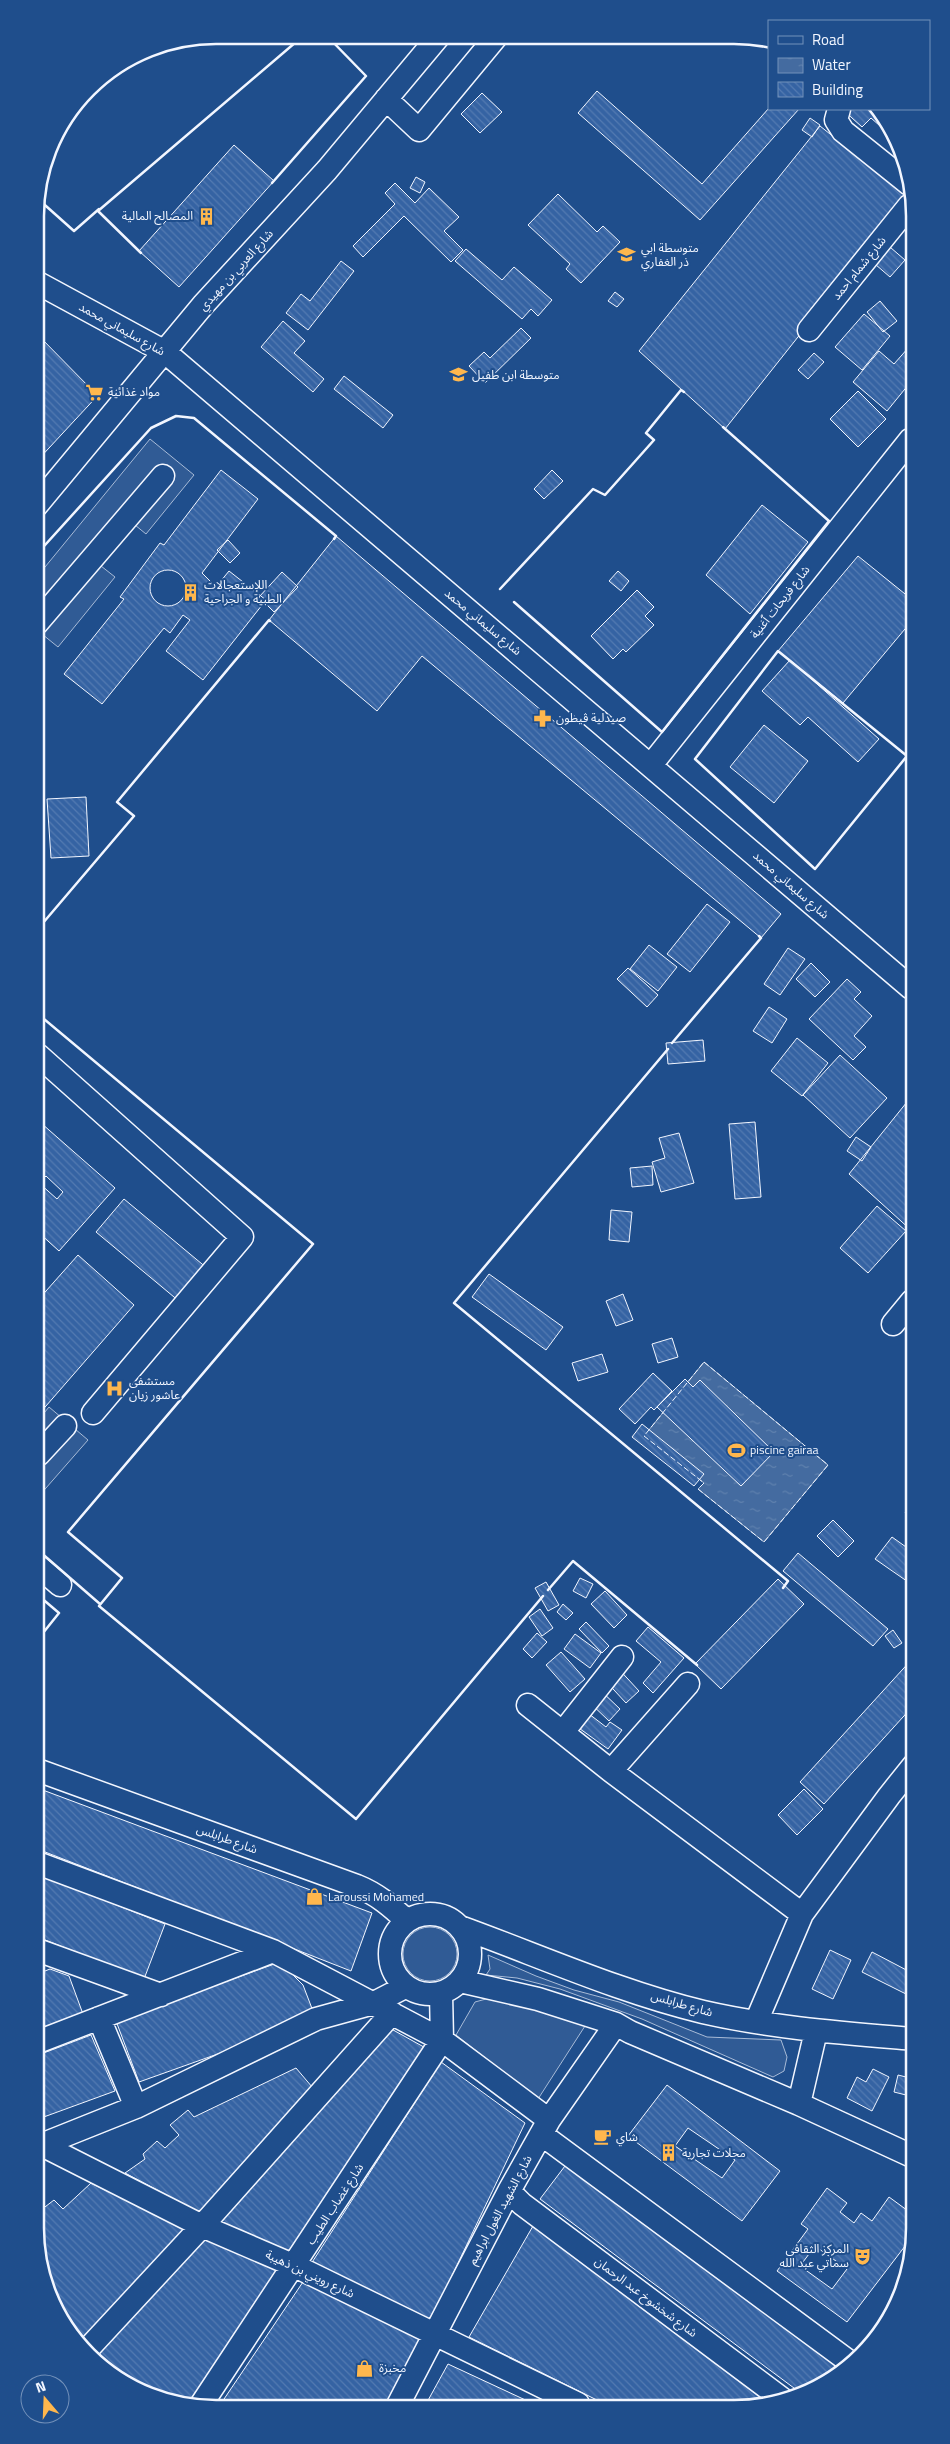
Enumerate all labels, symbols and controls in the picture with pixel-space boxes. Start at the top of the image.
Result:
legend [768,20,930,110]
text: Road [812,28,844,51]
text: Water [812,53,851,76]
text: Building [812,78,863,101]
place label: المصالح المالية [122,206,193,225]
building icon: المصالح المالية [197,206,217,226]
street label: شارع العربي بن مهيدي [194,225,278,315]
street label: شارع شمام احمد [827,232,890,304]
place label: متوسطة ابي ذر الغفاري [641,238,699,272]
school or university icon: متوسطة ابي ذر الغفاري [617,245,637,265]
street label: شارع سليماني محمد [75,297,169,361]
school or university icon: متوسطة ابن طفيل [448,365,468,385]
place label: متوسطة ابن طفيل [472,365,560,384]
supermarket icon: مواد غذائية [84,382,104,402]
place label: مواد غذائية [108,382,160,401]
street label: شارع فريحات ٱغنية [745,561,814,642]
place label: اللإستعجالات الطبية و الجراحية [204,575,282,608]
building icon: اللإستعجالات الطبية و الجراحية [180,582,200,602]
street label: شارع سليماني محمد [440,584,526,660]
pharmacy icon: صيدلية ڨيطون [532,708,552,728]
place label: صيدلية ڨيطون [556,708,626,727]
street label: شارع سليماني محمد [748,846,834,924]
place label: مستشفى عاشور زيان [129,1371,180,1404]
hospital icon: مستشفى عاشور زيان [105,1378,125,1398]
sports icon: piscine gairaa [726,1440,746,1460]
place label: piscine gairaa [750,1440,819,1459]
street label: شارع طرابلس [194,1819,260,1858]
shop icon: Laroussi Mohamed [304,1887,324,1907]
place label: Laroussi Mohamed [328,1887,424,1906]
street label: شارع طرابلس [649,1986,715,2021]
cafe icon: شاي [592,2127,612,2147]
place label: شاي [616,2127,638,2147]
building icon: محلات تجارية [658,2143,678,2163]
place label: محلات تجارية [682,2143,746,2162]
street label: شارع الشهيد الغول ابراهيم [462,2151,537,2268]
street label: شارع غضاب الطيب [301,2159,368,2248]
place label: المركز الثقافي سماتي عبد الله [780,2239,849,2273]
street label: شارع رويني بن ذهيبة [262,2245,358,2303]
theatre icon: المركز الثقافي سماتي عبد الله [853,2246,873,2266]
street label: شارع شخشوخ عبد الرحمان [591,2252,702,2342]
shop icon: مخبزة [355,2358,375,2378]
place label: مخبزة [379,2358,406,2377]
north arrow [20,2374,70,2424]
text: N [33,2375,49,2398]

